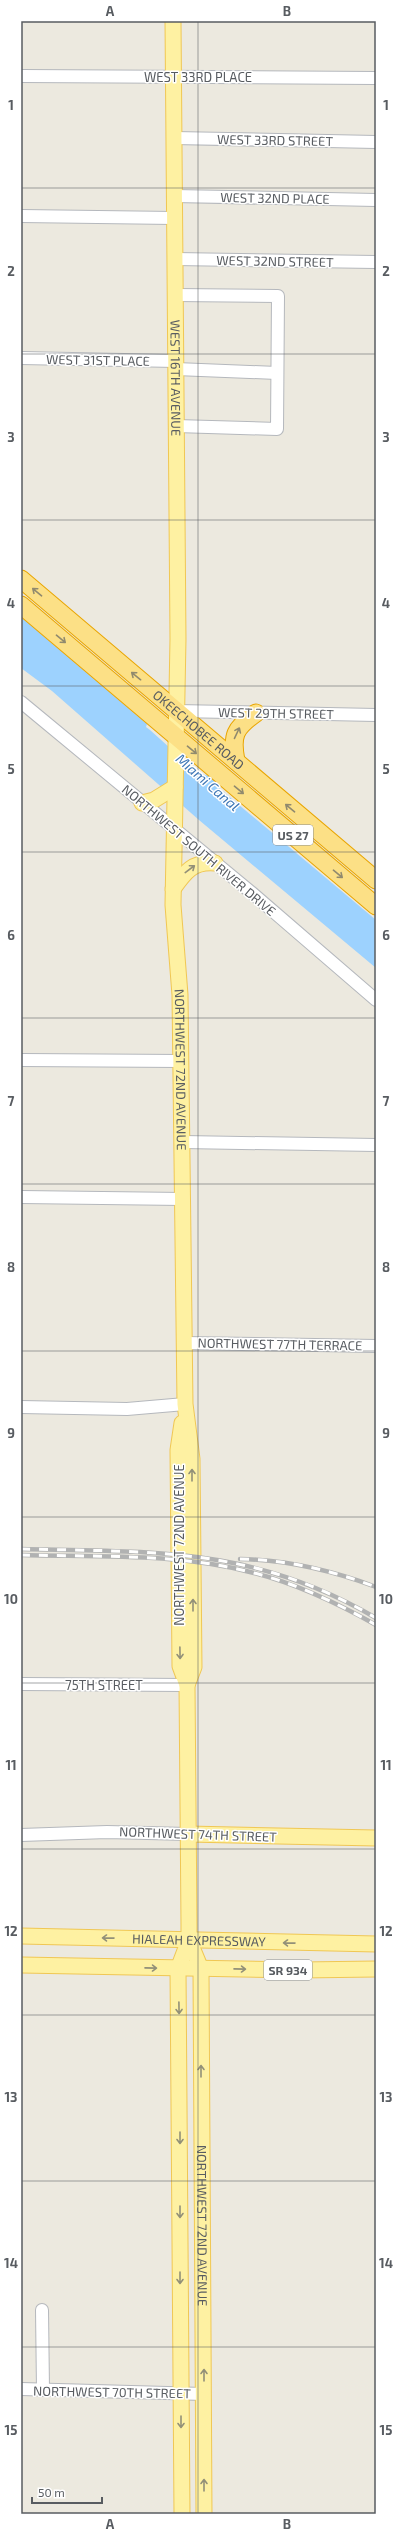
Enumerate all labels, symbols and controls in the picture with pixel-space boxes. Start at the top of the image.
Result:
text: A [106,3,115,19]
text: B [283,3,291,19]
street label: WEST 33RD PLACE [144,69,252,85]
text: 1 [8,97,14,113]
text: 1 [383,97,389,113]
street label: WEST 33RD STREET [217,131,334,149]
street label: WEST 32ND PLACE [220,189,330,207]
street label: WEST 32ND STREET [216,252,334,270]
text: 2 [7,263,15,279]
text: 2 [382,263,390,279]
street label: WEST 16TH AVENUE [167,320,184,436]
street label: WEST 31ST PLACE [46,351,150,369]
text: 3 [7,429,15,445]
text: 3 [382,429,390,445]
one-way arrow [31,588,42,597]
text: 4 [7,595,15,611]
text: 4 [382,595,390,611]
one-way arrow [56,635,67,644]
one-way arrow [130,672,141,681]
street label: OKEECHOBEE ROAD [150,687,248,773]
street label: WEST 29TH STREET [218,704,335,722]
one-way arrow [233,727,241,739]
one-way arrow [187,745,198,754]
water label: Miami Canal [173,750,243,814]
text: 5 [7,761,15,777]
text: 5 [382,761,390,777]
street label: NORTHWEST SOUTH RIVER DRIVE [119,781,279,919]
one-way arrow [234,785,244,794]
one-way arrow [285,803,295,812]
road number: US 27 [273,825,313,845]
one-way arrow [185,865,196,873]
one-way arrow [333,869,343,878]
text: 6 [7,927,15,943]
text: 6 [382,927,390,943]
street label: NORTHWEST 72ND AVENUE [172,988,190,1150]
text: 7 [8,1093,15,1109]
text: 7 [383,1093,390,1109]
text: 8 [7,1259,15,1275]
text: 8 [382,1259,390,1275]
street label: NORTHWEST 77TH TERRACE [197,1335,363,1353]
text: 9 [7,1425,15,1441]
text: 9 [382,1425,390,1441]
street label: NORTHWEST 72ND AVENUE [171,1464,187,1626]
one-way arrow [189,1469,196,1482]
text: 10 [4,1591,18,1607]
text: 10 [379,1591,393,1607]
one-way arrow [189,1599,197,1612]
one-way arrow [176,1646,184,1659]
street label: 75TH STREET [65,1677,143,1693]
text: 11 [5,1757,17,1773]
text: 11 [380,1757,392,1773]
street label: NORTHWEST 74TH STREET [119,1823,278,1845]
text: 12 [4,1923,18,1939]
text: 12 [379,1923,393,1939]
street label: HIALEAH EXPRESSWAY [132,1931,266,1950]
one-way arrow [102,1934,115,1942]
one-way arrow [283,1939,296,1947]
road number: SR 934 [264,1960,312,1980]
one-way arrow [144,1964,157,1972]
one-way arrow [233,1965,246,1973]
one-way arrow [175,2001,183,2014]
one-way arrow [197,2065,205,2078]
text: 13 [5,2089,18,2105]
text: 13 [380,2089,393,2105]
one-way arrow [176,2131,184,2144]
street label: NORTHWEST 72ND AVENUE [194,2145,211,2306]
one-way arrow [176,2205,184,2218]
text: 14 [4,2255,18,2271]
text: 14 [379,2255,393,2271]
one-way arrow [176,2271,184,2284]
one-way arrow [200,2369,208,2382]
street label: NORTHWEST 70TH STREET [33,2383,191,2401]
one-way arrow [177,2415,185,2428]
text: 15 [5,2422,17,2438]
text: 15 [380,2422,392,2438]
scale bar [32,2479,102,2505]
one-way arrow [200,2479,208,2492]
text: 50 m [38,2485,65,2499]
text: A [106,2516,115,2532]
text: B [283,2516,291,2532]

